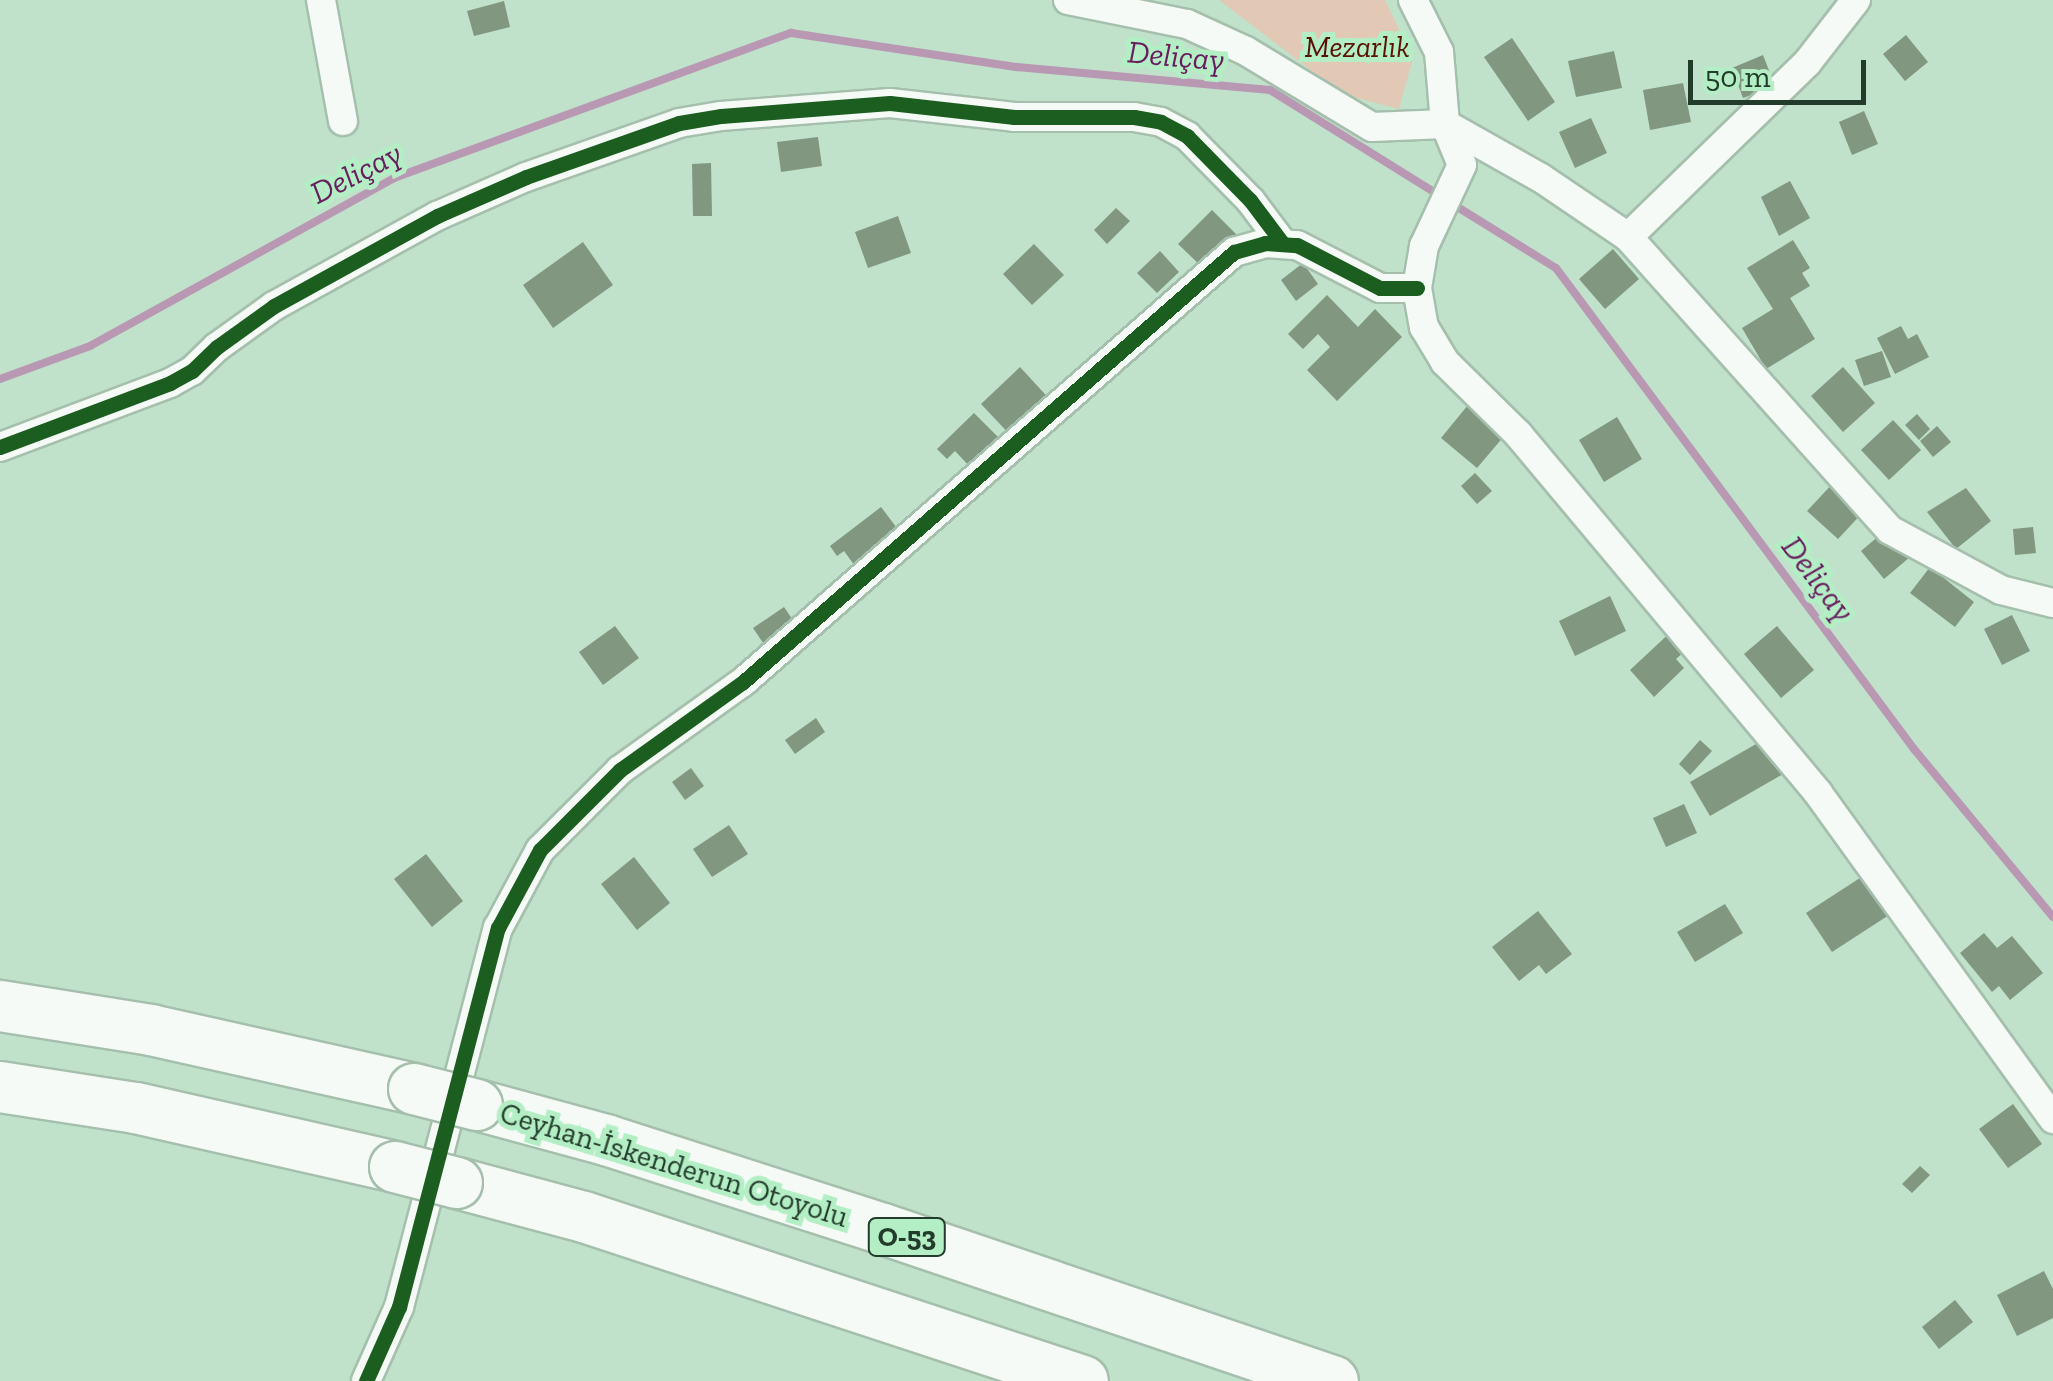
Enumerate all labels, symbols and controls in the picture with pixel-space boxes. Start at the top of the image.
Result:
park label: Mezarlık [1304,29,1410,65]
water label: Deliçay [1126,33,1226,79]
scale bar [1693,40,1870,102]
text: 50 m [1705,59,1770,95]
water label: Deliçay [304,134,408,212]
water label: Deliçay [1773,529,1863,629]
street label: Ceyhan-İskenderun Otoyolu [496,1095,852,1235]
road number: O-53 [867,1214,947,1260]

